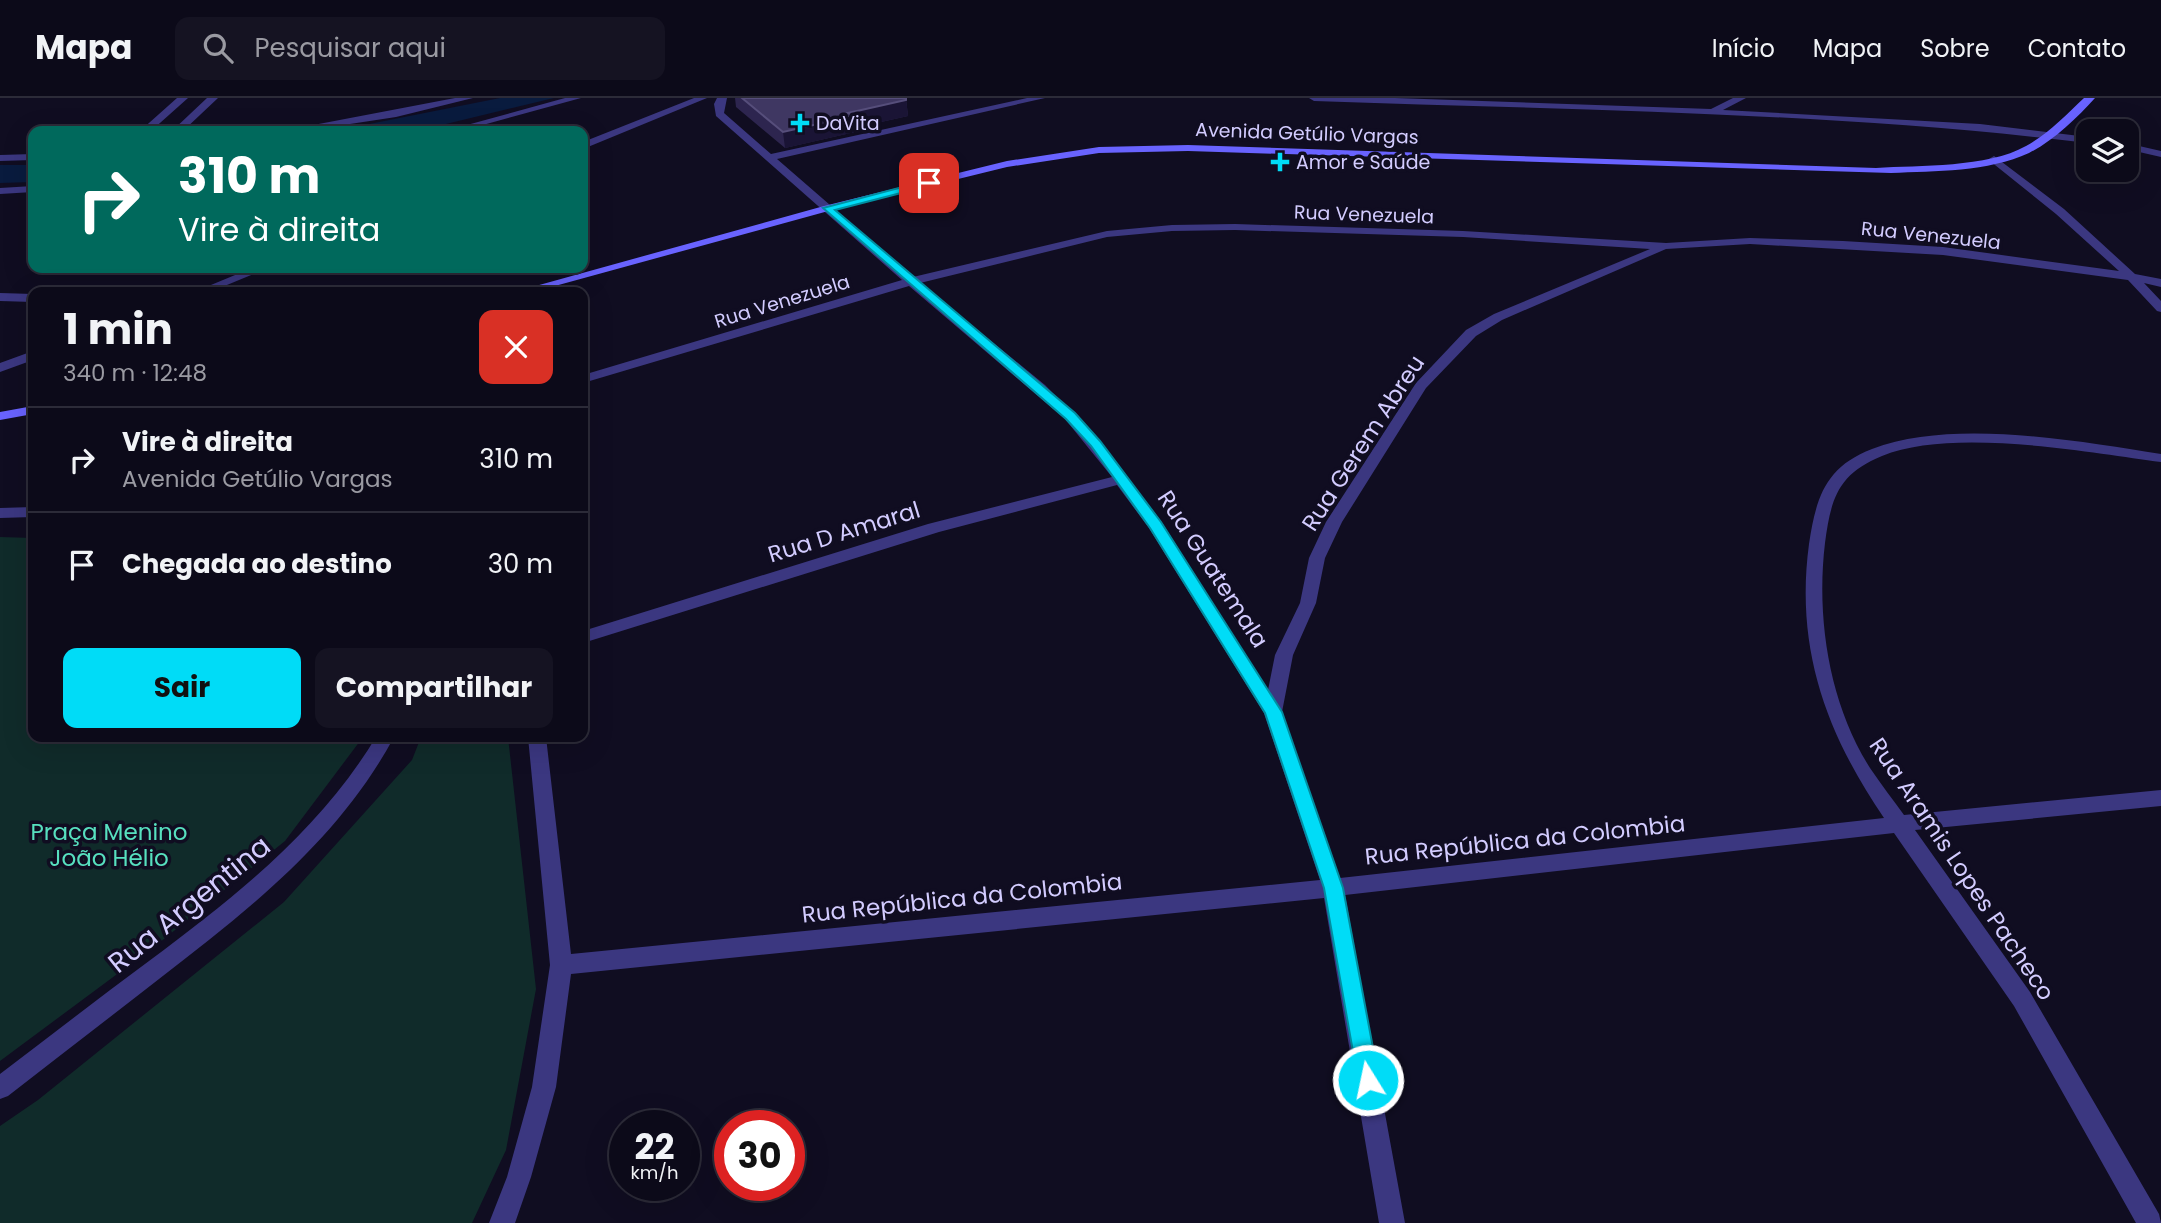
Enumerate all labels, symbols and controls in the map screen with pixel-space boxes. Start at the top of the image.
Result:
search box [175,17,665,80]
text: Mapa [35,24,133,71]
icon: search [199,29,237,67]
text: Pesquisar aqui [255,30,446,66]
text: Início [1712,32,1775,65]
text: Mapa [1813,32,1882,65]
text: Sobre [1920,32,1990,65]
text: Contato [2028,32,2126,65]
place label: DaVita [816,110,880,137]
marker: DaVita [790,113,810,133]
street label: Avenida Getúlio Vargas [1195,116,1419,151]
map controls [2076,119,2139,182]
button: layers [2076,119,2139,182]
text: 310 m [178,142,320,210]
place label: Amor e Saúde [1296,149,1430,176]
marker: Amor e Saúde [1270,152,1290,172]
pin [899,153,959,213]
icon: right [63,154,154,245]
icon: arrive [910,164,948,202]
street label: Rua Venezuela [1293,199,1435,230]
text: Vire à direita [178,207,380,252]
street label: Rua Venezuela [1860,215,2002,256]
street label: Rua Venezuela [711,268,853,335]
text: 1 min [63,300,173,359]
button: close [479,310,553,384]
street label: Rua Gerem Abreu [1294,349,1432,537]
text: 340 m · 12:48 [63,357,207,389]
text: Vire à direita [122,424,293,460]
icon: right [63,441,101,479]
text: 310 m [479,441,553,477]
text: Avenida Getúlio Vargas [122,463,392,495]
street label: Rua Guatemala [1150,484,1276,654]
street label: Rua D Amaral [764,494,924,570]
icon: arrive [63,546,101,584]
text: Chegada ao destino [122,546,392,582]
text: 30 m [488,546,553,582]
button: Sair [63,648,301,728]
button: Compartilhar [315,648,553,728]
street label: Rua Aramis Lopes Pacheco [1862,731,2062,1007]
street label: Rua República da Colombia [1363,807,1687,873]
park label: Praça Menino João Hélio [31,816,187,874]
street label: Rua Argentina [100,827,279,982]
street label: Rua República da Colombia [800,865,1124,931]
position arrow [1331,1043,1405,1117]
speed limit sign: 30 [714,1110,805,1201]
text: 22 [635,1122,674,1171]
text: km/h [631,1160,678,1185]

